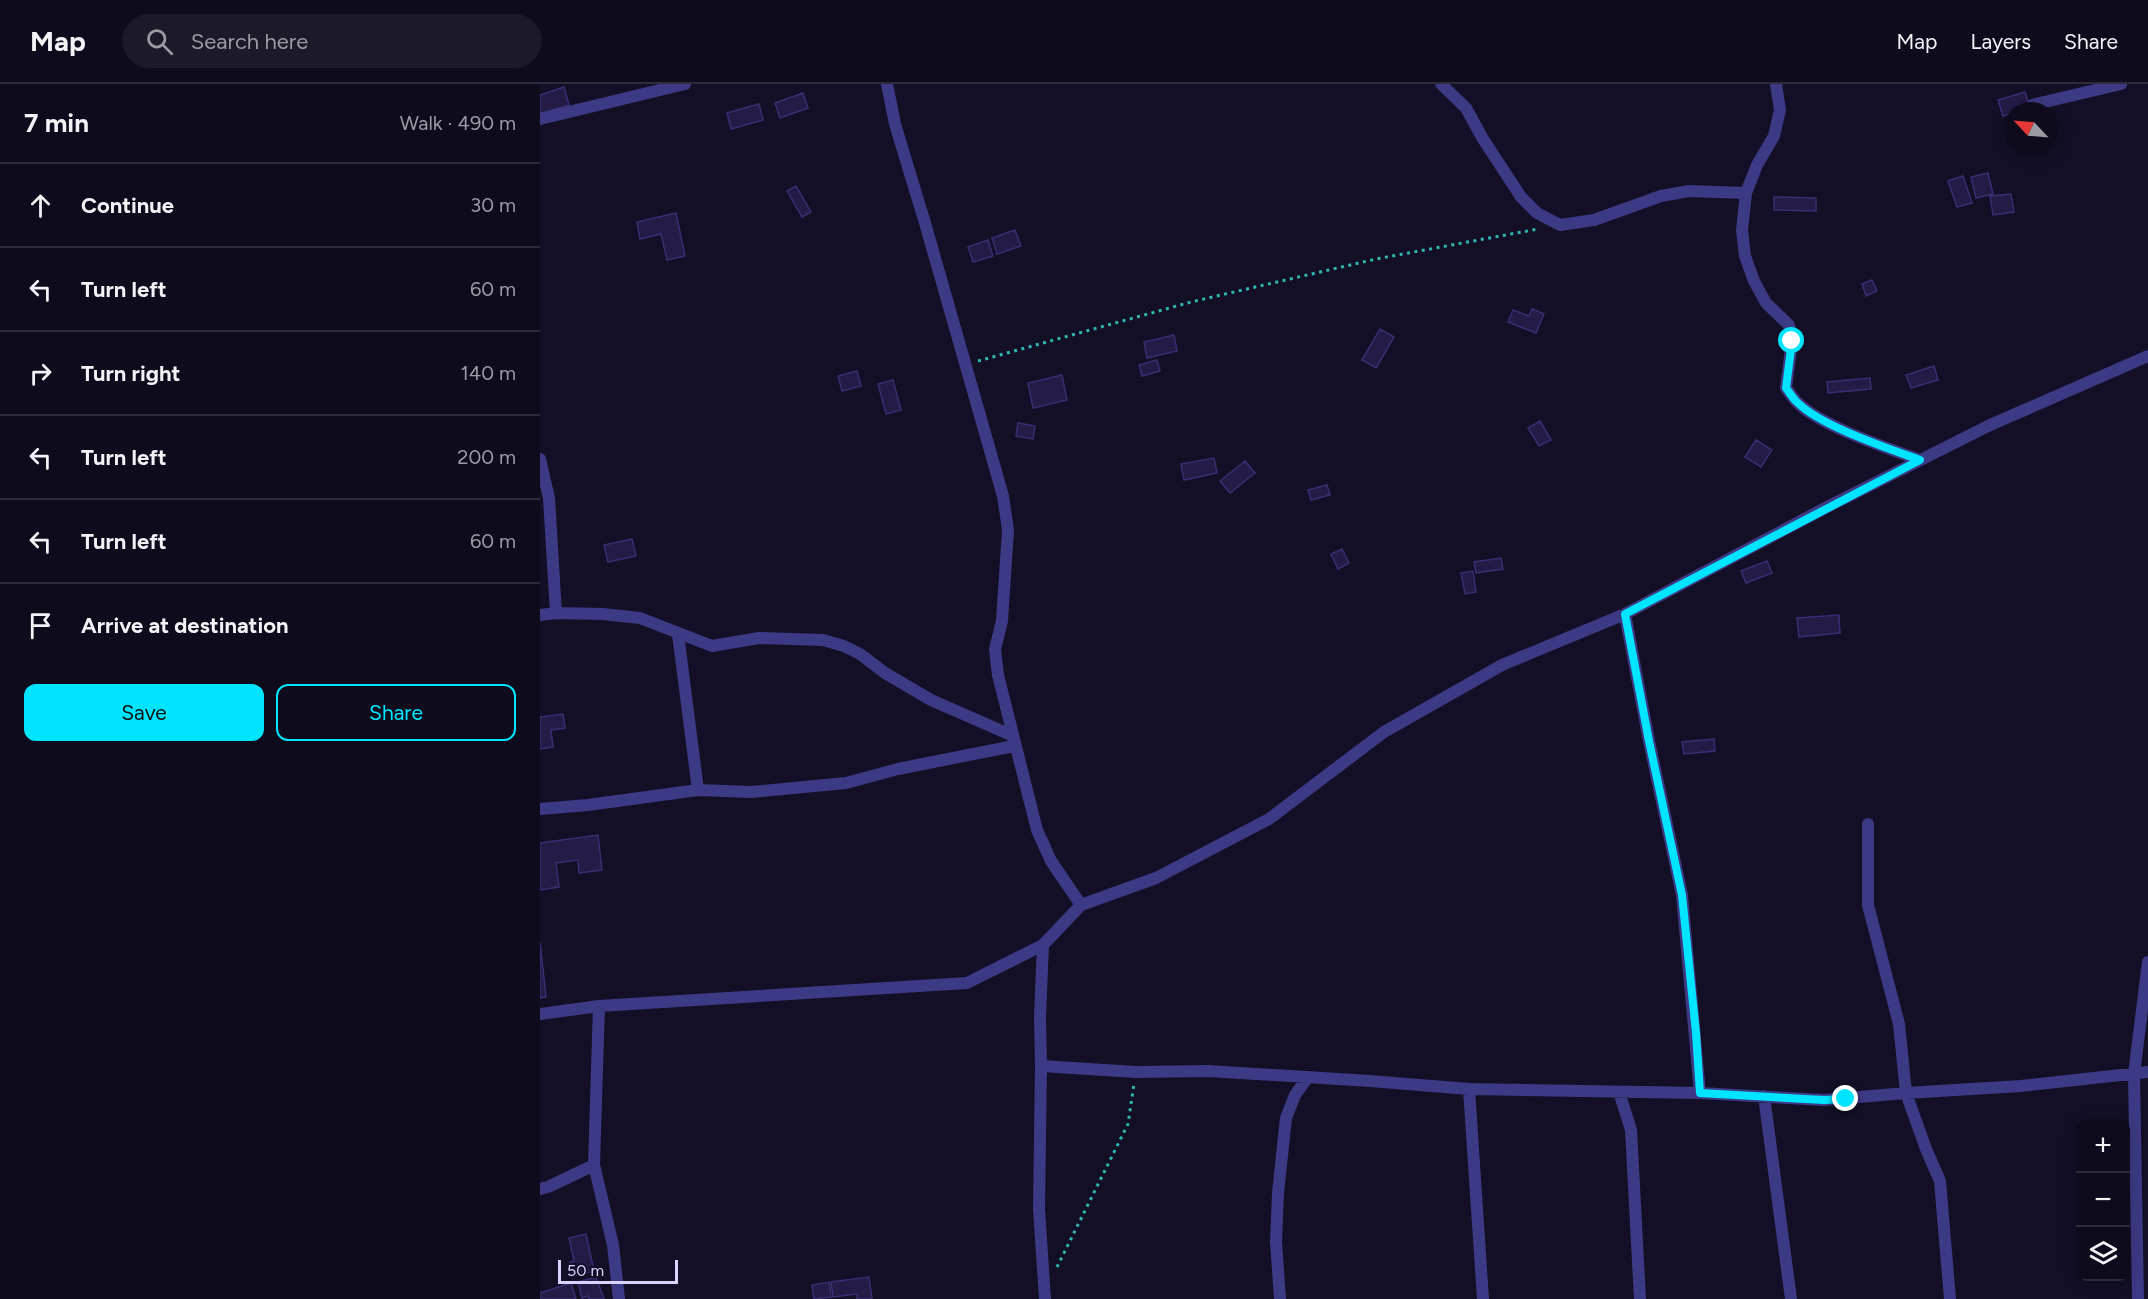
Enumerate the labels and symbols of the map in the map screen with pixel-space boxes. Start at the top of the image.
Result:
north arrow [2004,102,2058,156]
route start [1778,327,1804,353]
route end [1832,1085,1858,1111]
scale bar [558,1257,678,1284]

